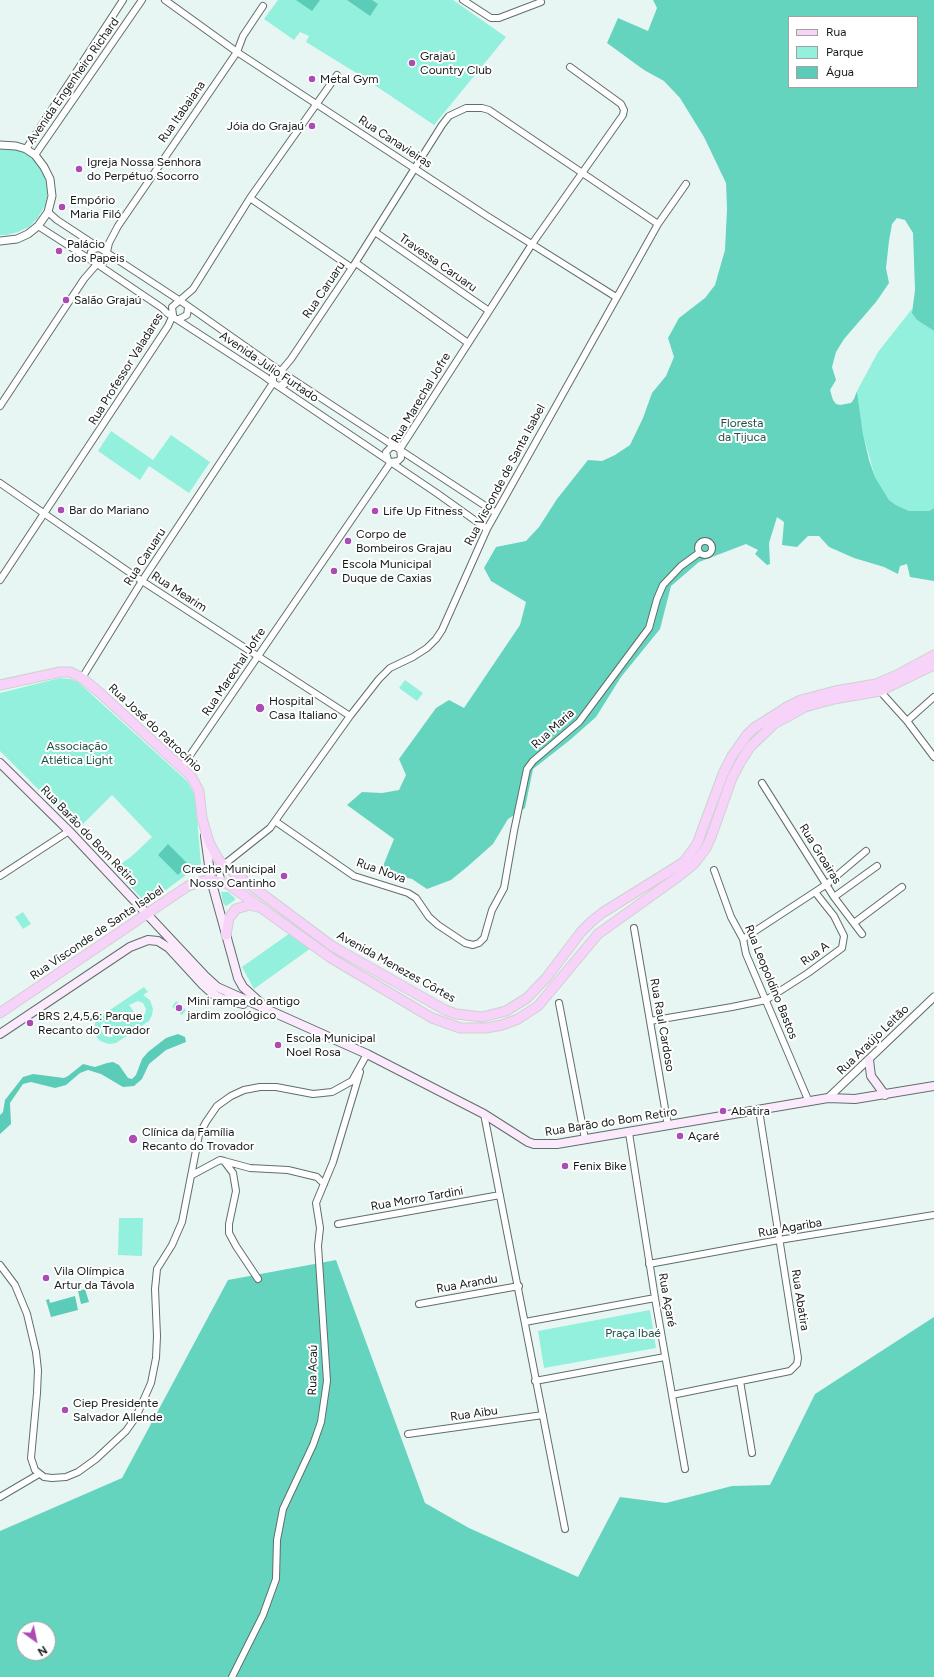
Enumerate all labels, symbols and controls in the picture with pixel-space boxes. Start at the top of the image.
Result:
street label: Avenida Engenheiro Richard [24,15,122,147]
legend [788,16,918,88]
text: Rua [826,25,846,39]
text: Parque [826,45,863,59]
place label: Grajaú Country Club [420,49,492,77]
marker: Grajaú Country Club [407,58,417,68]
text: Água [826,65,854,79]
place label: Metal Gym [320,72,379,86]
marker: Metal Gym [307,74,317,84]
street label: Rua Itabaiana [155,78,209,146]
street label: Rua Canavieiras [355,113,435,171]
place label: Jóia do Grajaú [227,119,304,133]
marker: Jóia do Grajaú [307,121,317,131]
place label: Igreja Nossa Senhora do Perpétuo Socorro [87,155,201,183]
marker: Igreja Nossa Senhora do Perpétuo Socorro [74,164,84,174]
place label: Empório Maria Filó [70,193,121,221]
marker: Empório Maria Filó [57,202,67,212]
street label: Travessa Caruaru [396,231,480,295]
place label: Palácio dos Papeis [67,237,125,265]
marker: Palácio dos Papeis [54,246,64,256]
street label: Rua Caruaru [300,259,348,321]
place label: Salão Grajaú [74,293,141,307]
marker: Salão Grajaú [61,295,71,305]
street label: Rua Professor Valadares [86,310,166,428]
street label: Avenida Julio Furtado [217,329,321,405]
street label: Rua Marechal Jofre [388,350,454,446]
street label: Rua Visconde de Santa Isabel [462,402,548,548]
park label: Floresta da Tijuca [718,416,766,444]
place label: Bar do Mariano [69,503,149,517]
place label: Life Up Fitness [383,504,463,518]
marker: Bar do Mariano [56,505,66,515]
marker: Life Up Fitness [370,506,380,516]
street label: Rua Caruaru [121,526,169,588]
place label: Corpo de Bombeiros Grajau [356,527,452,555]
marker: Corpo de Bombeiros Grajau [343,536,353,546]
place label: Escola Municipal Duque de Caxias [342,557,432,585]
marker: Escola Municipal Duque de Caxias [329,566,339,576]
street label: Rua Mearim [149,569,209,615]
street label: Rua Marechal Jofre [199,625,269,719]
street label: Rua José do Patrocínio [105,681,205,775]
place label: Hospital Casa Italiano [269,694,338,722]
marker: Hospital Casa Italiano [254,702,266,714]
street label: Rua Maria [529,706,577,752]
park label: Associação Atlética Light [41,739,113,767]
street label: Rua Barão do Bom Retiro [37,783,141,889]
street label: Rua Groairas [796,821,844,887]
street label: Rua Nova [354,855,408,887]
place label: Creche Municipal Nosso Cantinho [183,862,276,890]
marker: Creche Municipal Nosso Cantinho [279,871,289,881]
street label: Rua Visconde de Santa Isabel [27,883,167,983]
street label: Rua Leopoldino Bastos [741,923,801,1041]
street label: Avenida Menezes Côrtes [334,928,458,1006]
street label: Rua A [798,939,832,969]
street label: Rua Raul Cardoso [647,977,677,1073]
place label: Mini rampa do antigo jardim zoológico [187,994,300,1022]
street label: Rua Araújo Leitão [834,1002,912,1078]
marker: Mini rampa do antigo jardim zoológico [174,1003,184,1013]
place label: BRS 2,4,5,6: Parque Recanto do Trovador [38,1009,150,1037]
marker: BRS 2,4,5,6: Parque Recanto do Trovador [25,1018,35,1028]
place label: Escola Municipal Noel Rosa [286,1031,375,1059]
marker: Escola Municipal Noel Rosa [273,1040,283,1050]
street label: Rua Barão do Bom Retiro [544,1104,678,1140]
place label: Abatira [731,1104,770,1118]
marker: Abatira [718,1106,728,1116]
place label: Clínica da Família Recanto do Trovador [142,1125,254,1153]
place label: Açaré [688,1129,719,1143]
marker: Açaré [675,1131,685,1141]
marker: Clínica da Família Recanto do Trovador [127,1133,139,1145]
place label: Fenix Bike [573,1159,626,1173]
marker: Fenix Bike [560,1161,570,1171]
street label: Rua Morro Tardini [370,1184,464,1214]
street label: Rua Agariba [757,1215,823,1241]
place label: Vila Olímpica Artur da Távola [54,1264,134,1292]
street label: Rua Abatira [788,1268,812,1332]
street label: Rua Arandu [435,1272,499,1296]
street label: Rua Açaré [655,1272,679,1328]
marker: Vila Olímpica Artur da Távola [41,1273,51,1283]
park label: Praça Ibaé [605,1326,661,1340]
street label: Rua Acaú [305,1345,321,1395]
place label: Ciep Presidente Salvador Allende [73,1396,163,1424]
street label: Rua Aibu [449,1404,499,1424]
marker: Ciep Presidente Salvador Allende [60,1405,70,1415]
north arrow [16,1621,56,1661]
text: N [35,1643,49,1658]

